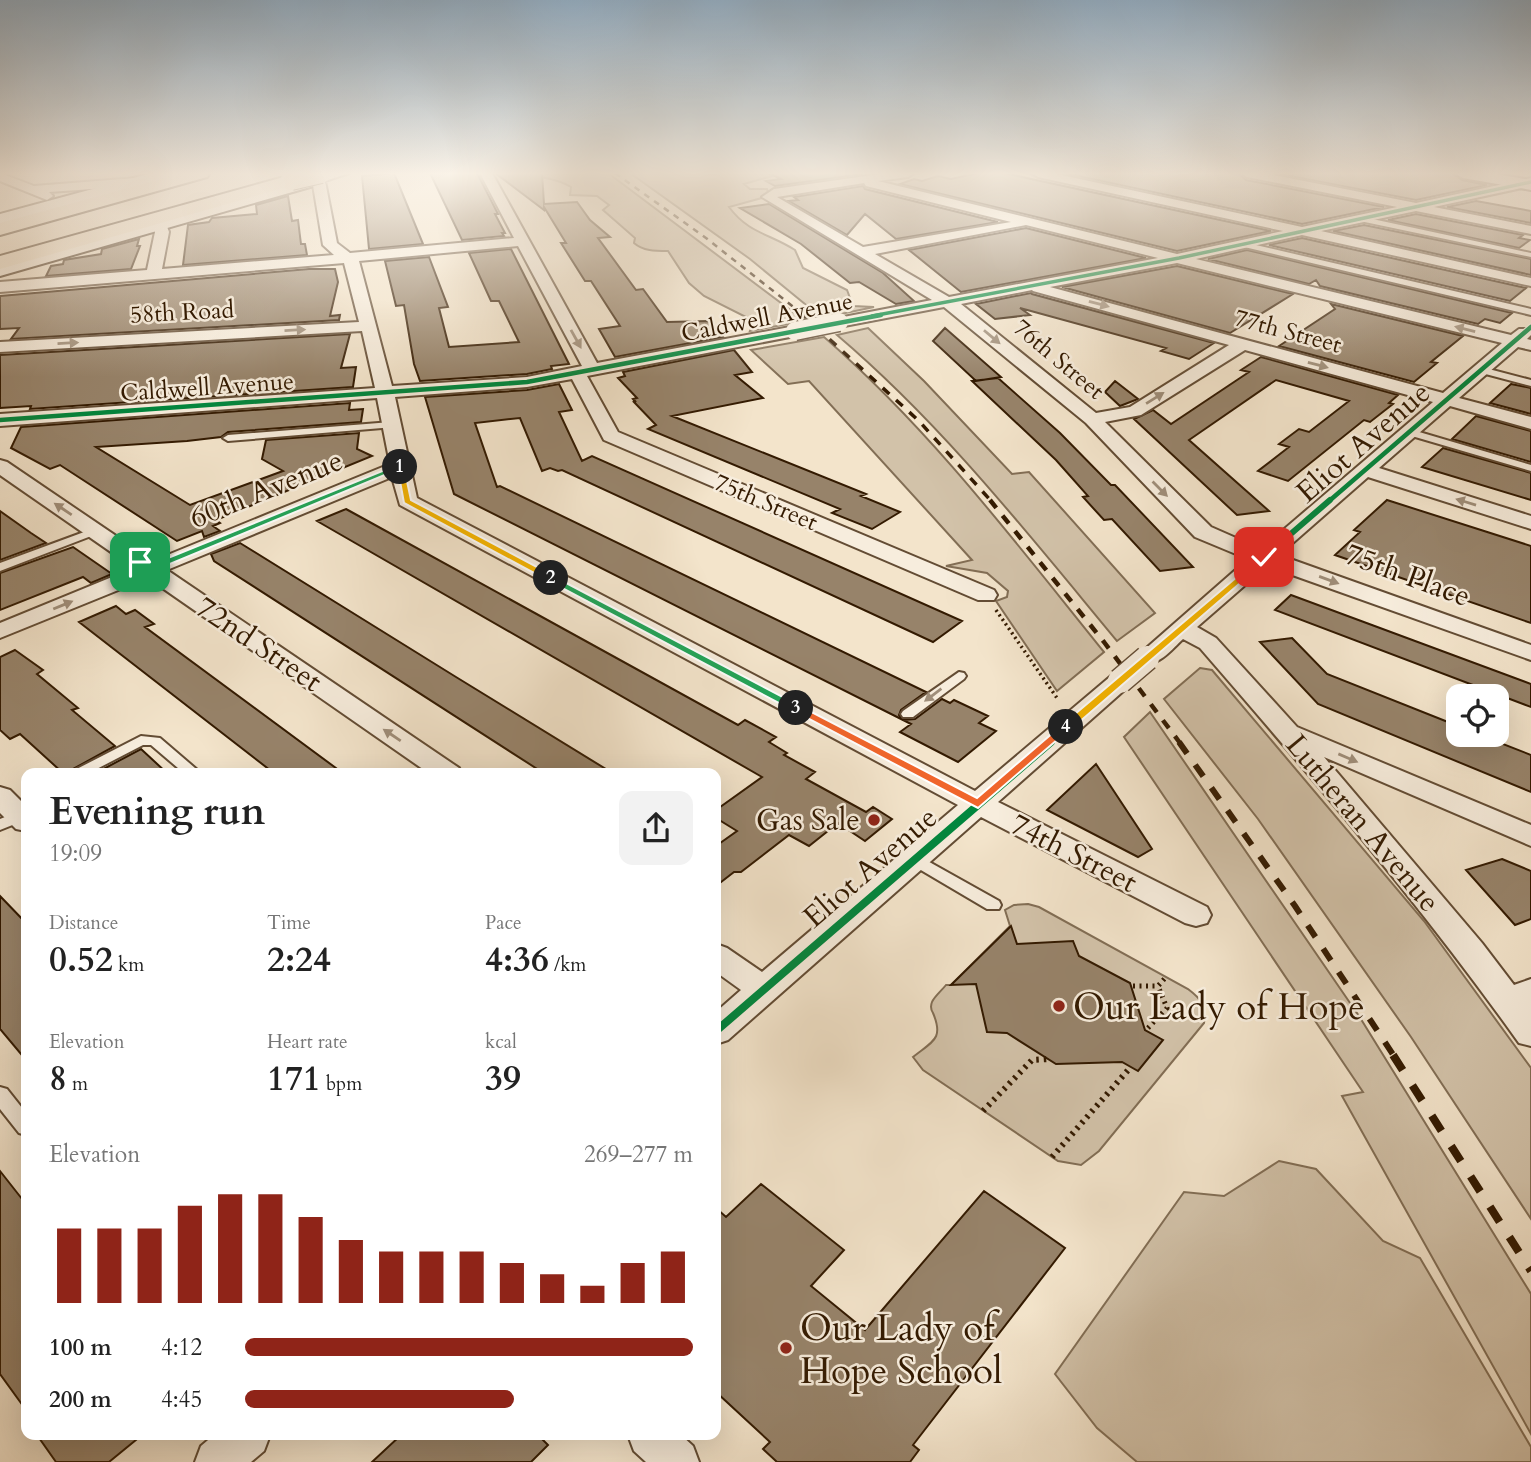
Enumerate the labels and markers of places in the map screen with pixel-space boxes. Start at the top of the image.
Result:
pin: 1 [382,449,418,484]
pin [1234,527,1294,587]
pin [110,532,170,592]
pin: 2 [534,560,568,596]
pin: 3 [778,690,814,726]
pin: 4 [1048,710,1084,744]
place label: Gas Sale [756,800,860,841]
marker: Gas Sale [866,812,882,828]
place label: Our Lady of Hope [1073,982,1365,1032]
marker: Our Lady of Hope [1051,998,1067,1014]
place label: Our Lady of Hope School [800,1303,1003,1396]
marker: Our Lady of Hope School [778,1340,794,1356]

